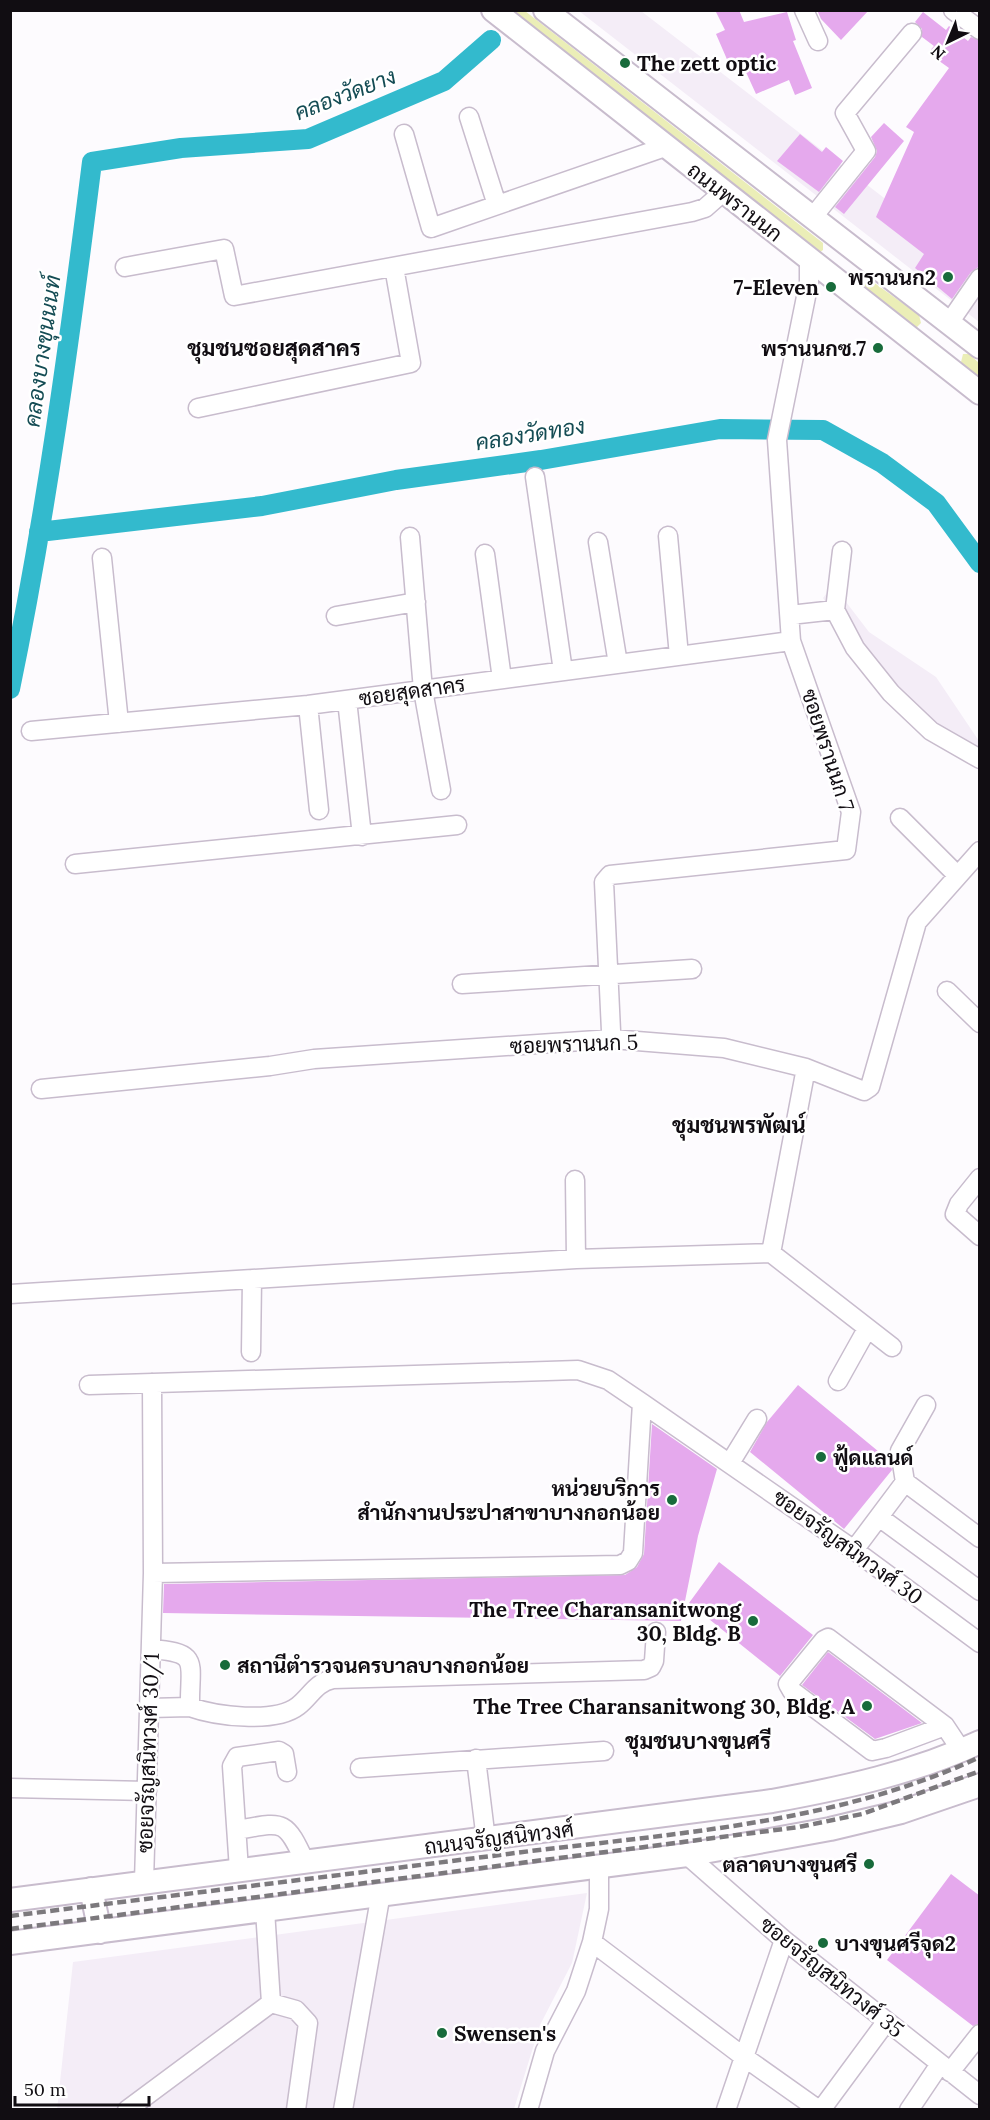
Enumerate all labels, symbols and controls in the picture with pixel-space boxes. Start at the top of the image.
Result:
north arrow [918,12,978,72]
text: N [926,41,949,65]
place label: The zett optic [637,50,777,77]
marker: The zett optic [618,56,632,70]
water label: คลองวัดยาง [290,62,400,126]
street label: ถนนพรานนก [682,156,788,248]
place label: พรานนก2 [848,264,936,291]
water label: คลองบางขุนนนท์ [17,270,69,429]
marker: พรานนก2 [941,270,955,284]
place label: 7-Eleven [733,274,819,301]
marker: 7-Eleven [824,280,838,294]
district label: ชุมชนซอยสุดสาคร [187,334,361,364]
place label: พรานนกซ.7 [761,335,866,362]
marker: พรานนกซ.7 [871,341,885,355]
water label: คลองวัดทอง [473,412,587,456]
street label: ซอยสุดสาคร [357,670,467,713]
street label: ซอยพรานนก 7 [796,686,861,815]
street label: ซอยพรานนก 5 [509,1028,639,1060]
district label: ชุมชนพรพัฒน์ [672,1111,807,1141]
place label: ฟู้ดแลนด์ [833,1444,914,1472]
marker: ฟู้ดแลนด์ [814,1450,828,1464]
place label: หน่วยบริการ สำนักงานประปาสาขาบางกอกน้อย [357,1475,660,1526]
street label: ซอยจรัญสนิทวงศ์ 30 [768,1483,928,1611]
marker: หน่วยบริการ สำนักงานประปาสาขาบางกอกน้อย [665,1493,679,1507]
place label: The Tree Charansanitwong 30, Bldg. B [469,1596,742,1647]
marker: The Tree Charansanitwong 30, Bldg. B [746,1614,760,1628]
street label: ซอยจรัญสนิทวงศ์ 30/1 [131,1652,165,1854]
place label: สถานีตำรวจนครบาลบางกอกน้อย [237,1652,529,1679]
marker: สถานีตำรวจนครบาลบางกอกน้อย [218,1658,232,1672]
place label: The Tree Charansanitwong 30, Bldg. A [473,1693,855,1720]
marker: The Tree Charansanitwong 30, Bldg. A [860,1699,874,1713]
district label: ชุมชนบางขุนศรี [625,1727,771,1757]
street label: ถนนจรัญสนิทวงศ์ [423,1815,575,1861]
place label: ตลาดบางขุนศรี [723,1851,857,1880]
marker: ตลาดบางขุนศรี [862,1857,876,1871]
street label: ซอยจรัญสนิทวงศ์ 35 [755,1911,909,2043]
place label: บางขุนศรีจุด2 [835,1930,956,1959]
marker: บางขุนศรีจุด2 [816,1936,830,1950]
place label: Swensen's [454,2020,556,2047]
marker: Swensen's [435,2026,449,2040]
scale bar [15,2069,148,2107]
text: 50 m [24,2078,66,2101]

